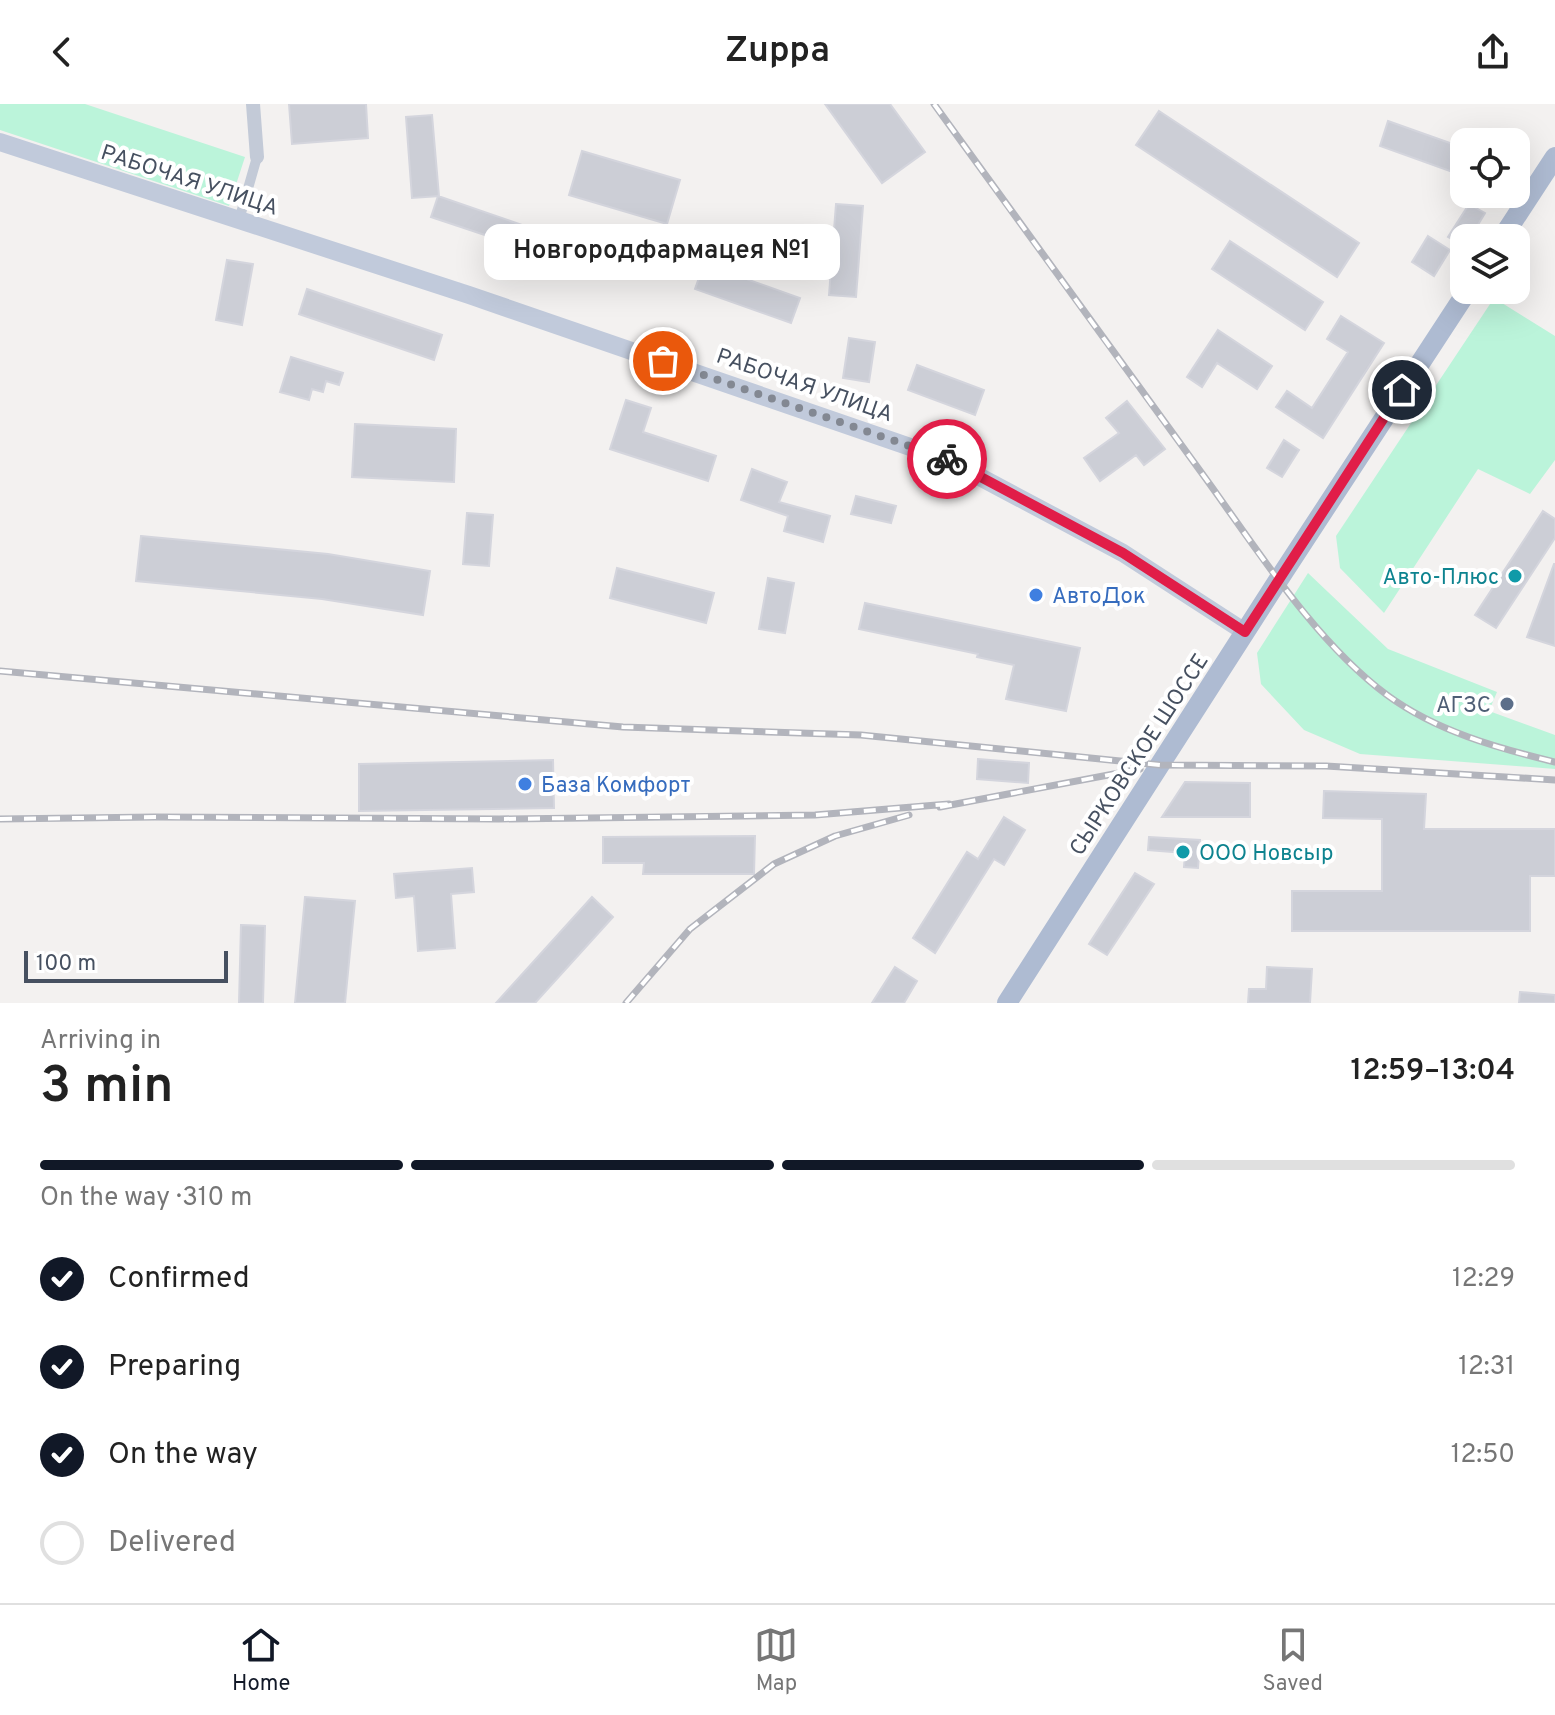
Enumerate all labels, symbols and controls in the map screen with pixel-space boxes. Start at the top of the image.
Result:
text: Zuppa [725,29,830,75]
icon: back [40,30,84,74]
icon: share [1471,30,1515,74]
map controls [1450,128,1530,304]
button: locate [1450,128,1530,208]
street label: РАБОЧАЯ УЛИЦА [97,140,281,223]
button: layers [1450,224,1530,304]
callout: Новгородфармацея №1 [485,225,841,281]
text: Новгородфармацея №1 [513,235,811,268]
pin [629,327,697,395]
icon: bag [641,339,685,383]
street label: РАБОЧАЯ УЛИЦА [712,344,896,429]
pin [1368,356,1436,424]
icon: home [1380,368,1424,412]
courier [907,419,987,499]
icon: bike [925,437,969,481]
place label: Авто-Плюс [1382,565,1499,592]
marker: Авто-Плюс [1506,567,1524,585]
place label: АвтоДок [1052,584,1146,611]
marker: АвтоДок [1027,586,1045,604]
street label: СЫРКОВСКОЕ ШОССЕ [1065,649,1215,861]
place label: АГЗС [1436,693,1491,720]
marker: АГЗС [1498,695,1516,713]
place label: База Комфорт [541,773,690,800]
marker: База Комфорт [516,775,534,793]
place label: ООО Новсыр [1199,841,1333,868]
marker: ООО Новсыр [1174,843,1192,861]
scale bar [24,947,228,983]
text: 100 m [36,951,96,978]
text: Arriving in [40,1025,161,1058]
text: 12:59–13:04 [1351,1053,1515,1090]
text: 3 min [40,1055,173,1121]
text: On the way · 310 m [40,1182,252,1215]
icon: check [40,1257,84,1301]
text: Confirmed [108,1261,250,1298]
text: 12:29 [1452,1263,1515,1296]
icon: check [40,1345,84,1389]
text: Preparing [108,1349,241,1386]
text: 12:31 [1458,1351,1515,1384]
icon: check [40,1433,84,1477]
text: On the way [108,1437,258,1474]
text: 12:50 [1451,1439,1515,1472]
text: Delivered [108,1525,236,1562]
tab: Home [232,1623,290,1698]
tab: Map [754,1623,798,1698]
tab: Saved [1263,1623,1323,1698]

